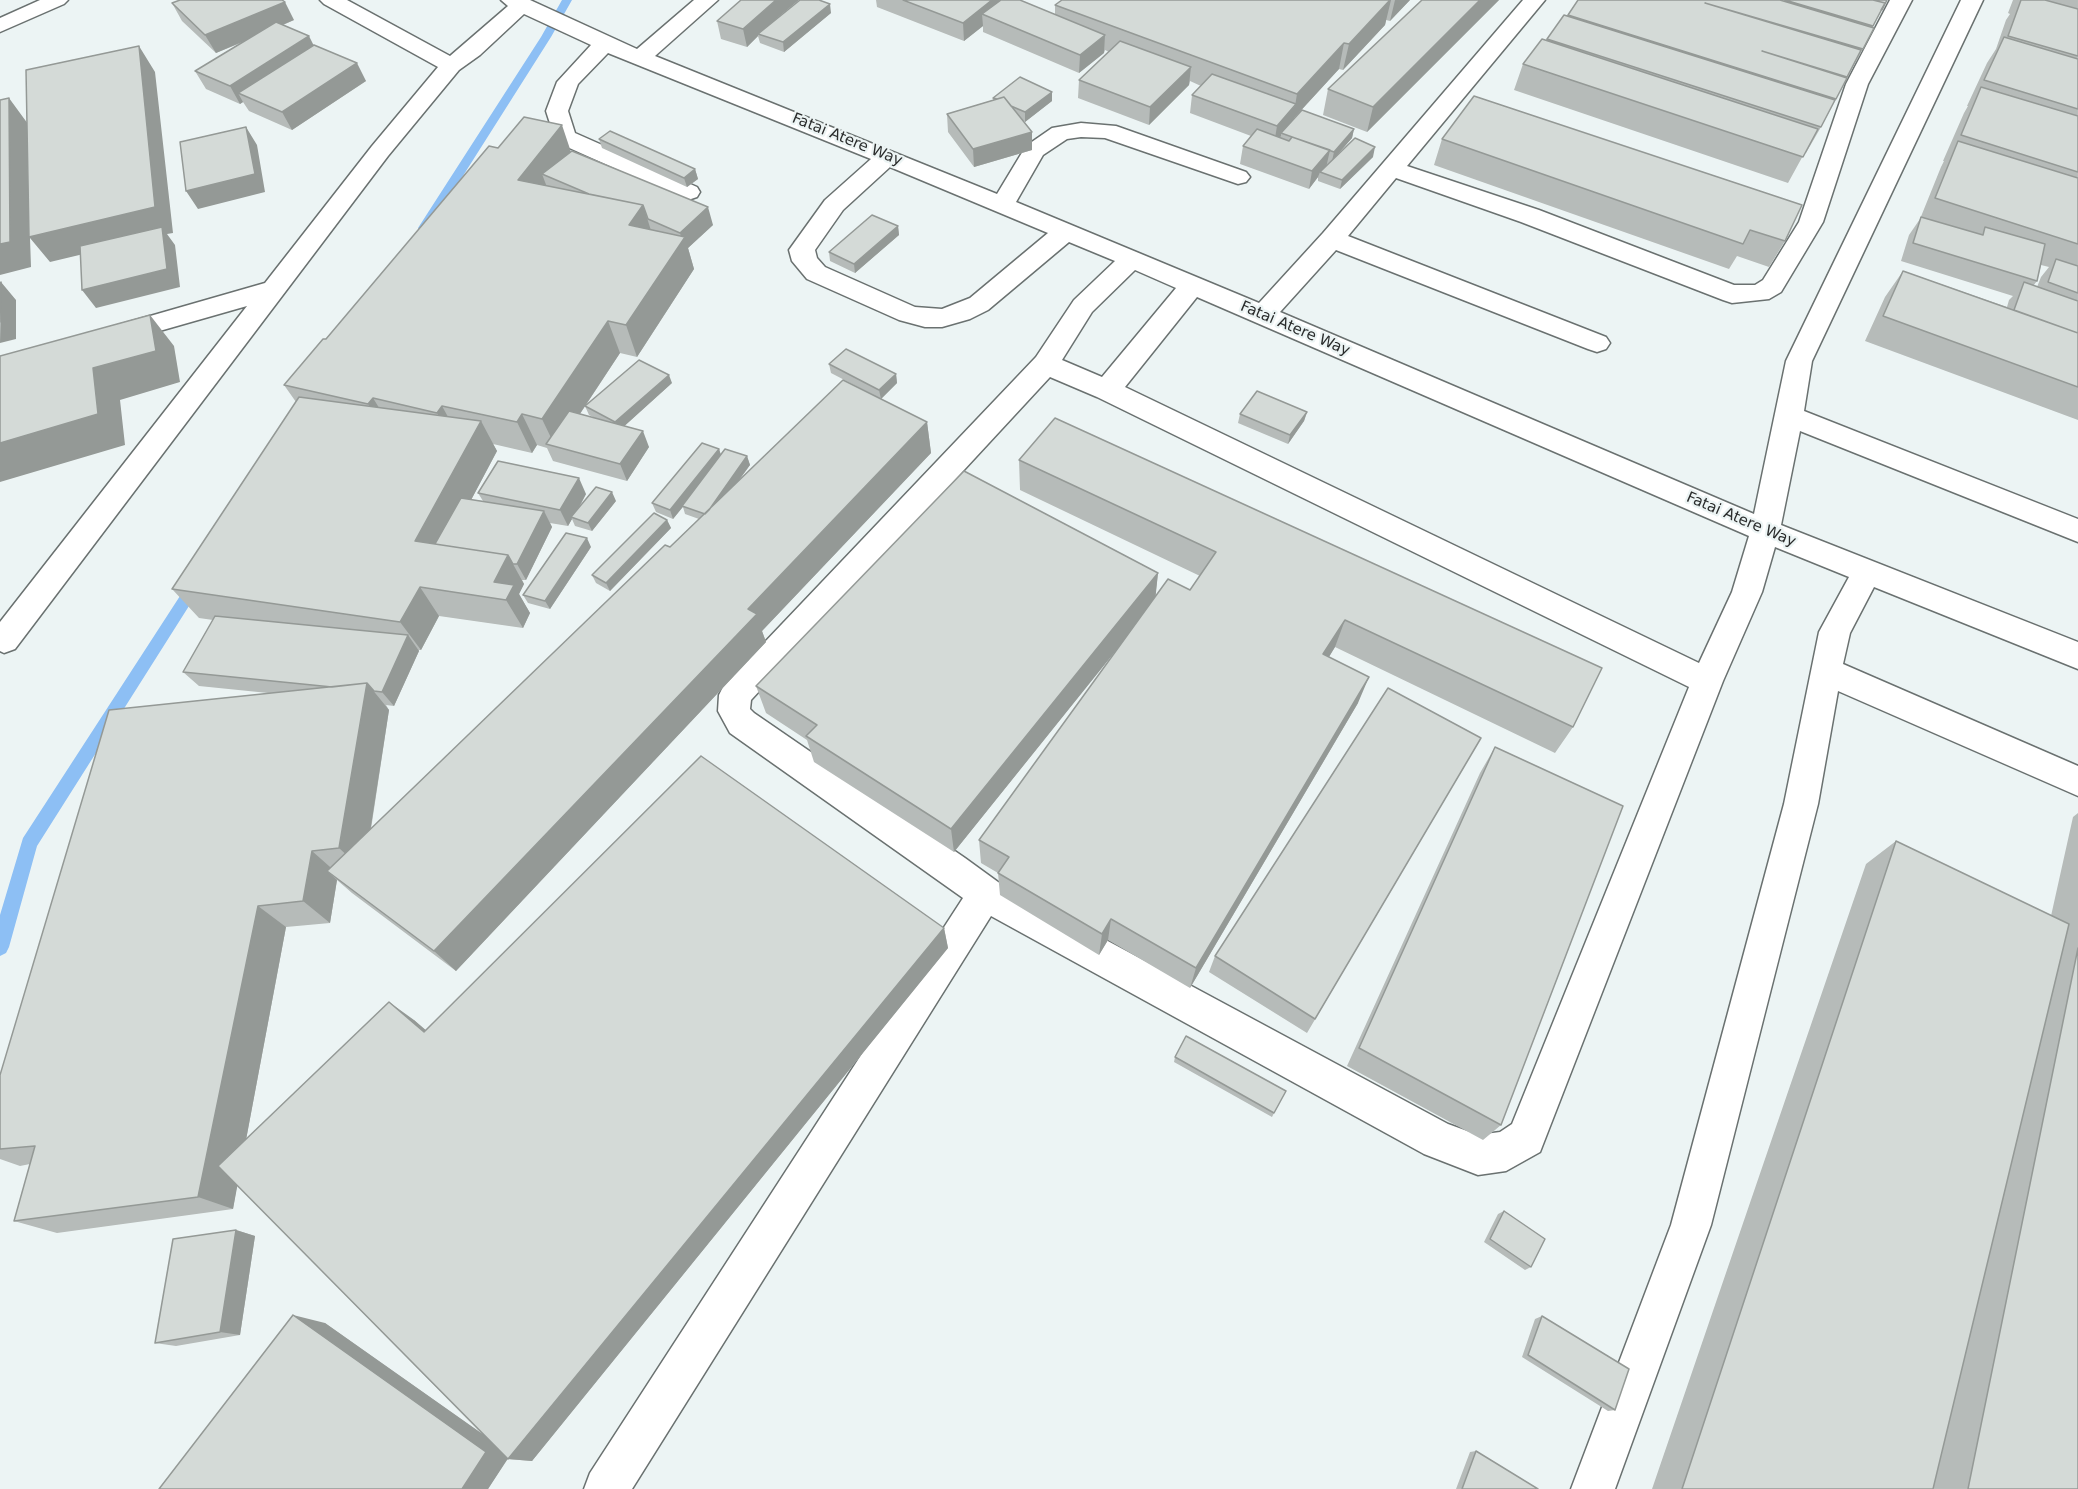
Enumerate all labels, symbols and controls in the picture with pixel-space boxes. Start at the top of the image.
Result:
street label: Fatai Atere Way [789,110,905,170]
street label: Fatai Atere Way [1237,298,1353,360]
street label: Fatai Atere Way [1683,489,1799,551]

